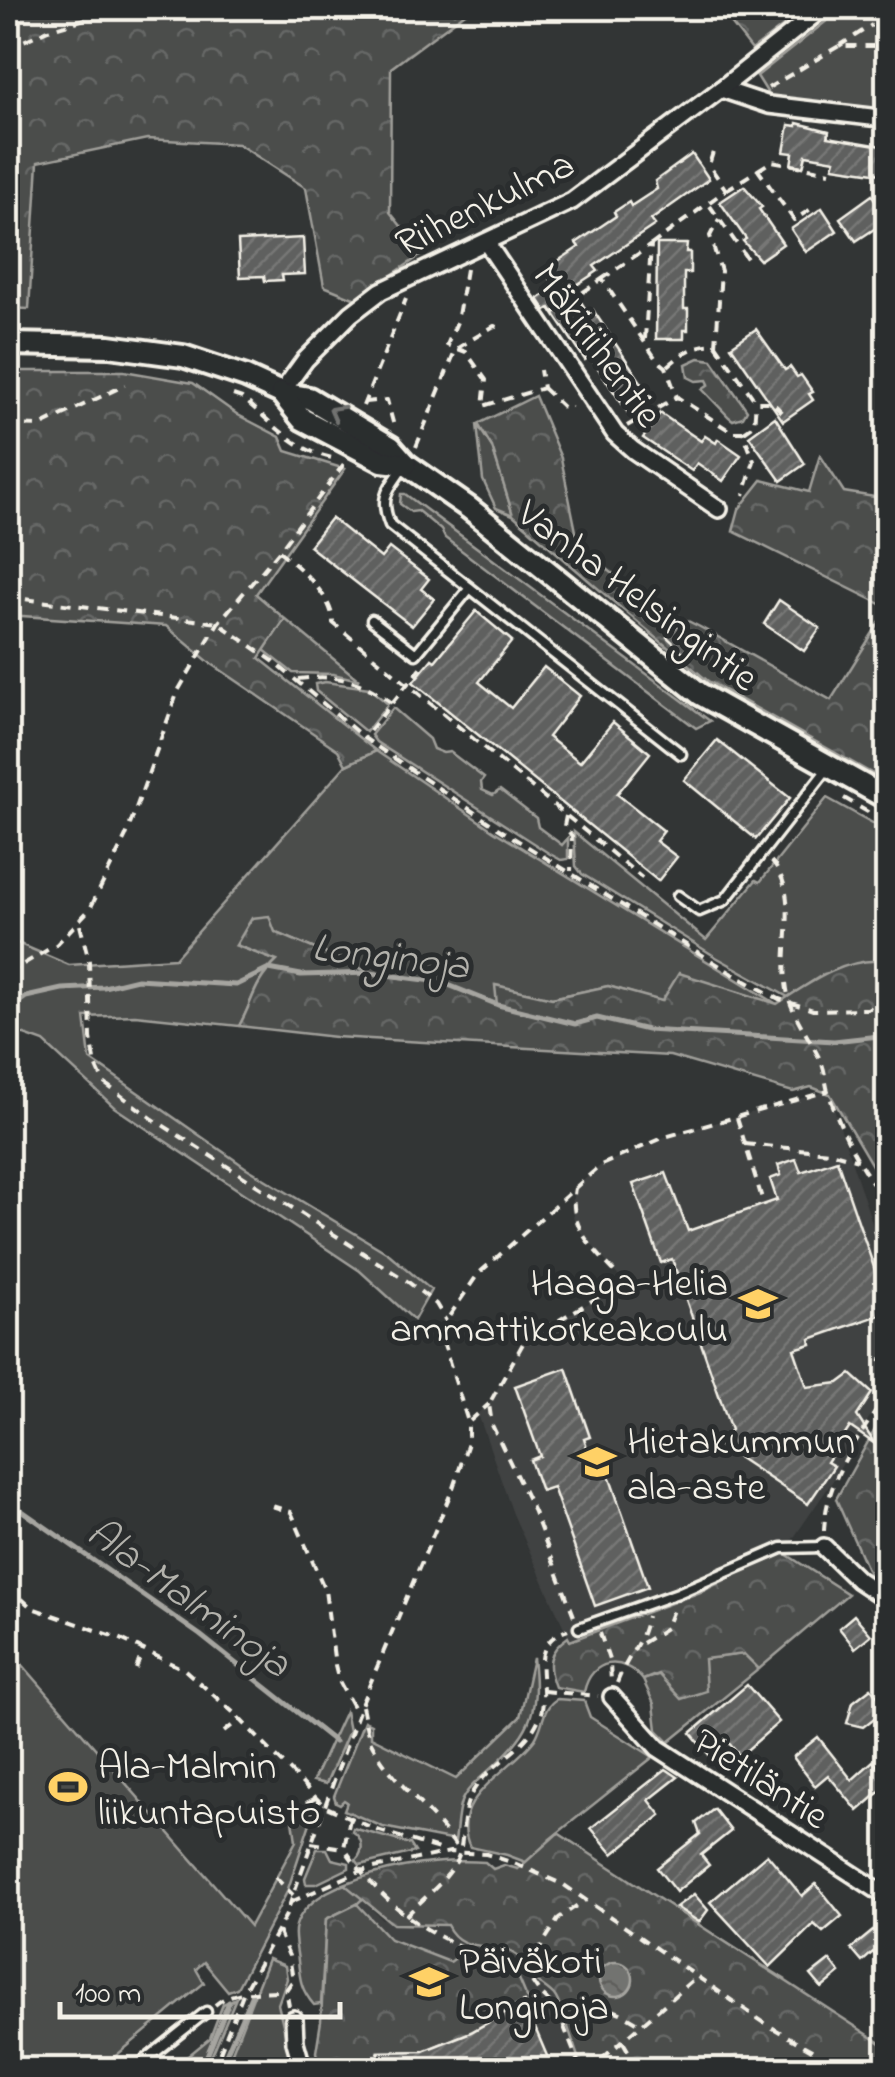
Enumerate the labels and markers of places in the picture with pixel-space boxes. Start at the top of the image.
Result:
place label: Haaga-Helia ammattikorkeakoulu [390,1256,728,1361]
school or university icon: Haaga-Helia ammattikorkeakoulu [737,1283,779,1325]
place label: Hietakummun ala-aste [627,1414,855,1519]
school or university icon: Hietakummun ala-aste [576,1441,618,1483]
place label: Ala-Malmin liikuntapuisto [98,1739,320,1844]
sports icon: Ala-Malmin liikuntapuisto [47,1766,89,1808]
place label: Päiväkoti Longinoja [459,1934,609,2039]
school or university icon: Päiväkoti Longinoja [408,1961,450,2003]

